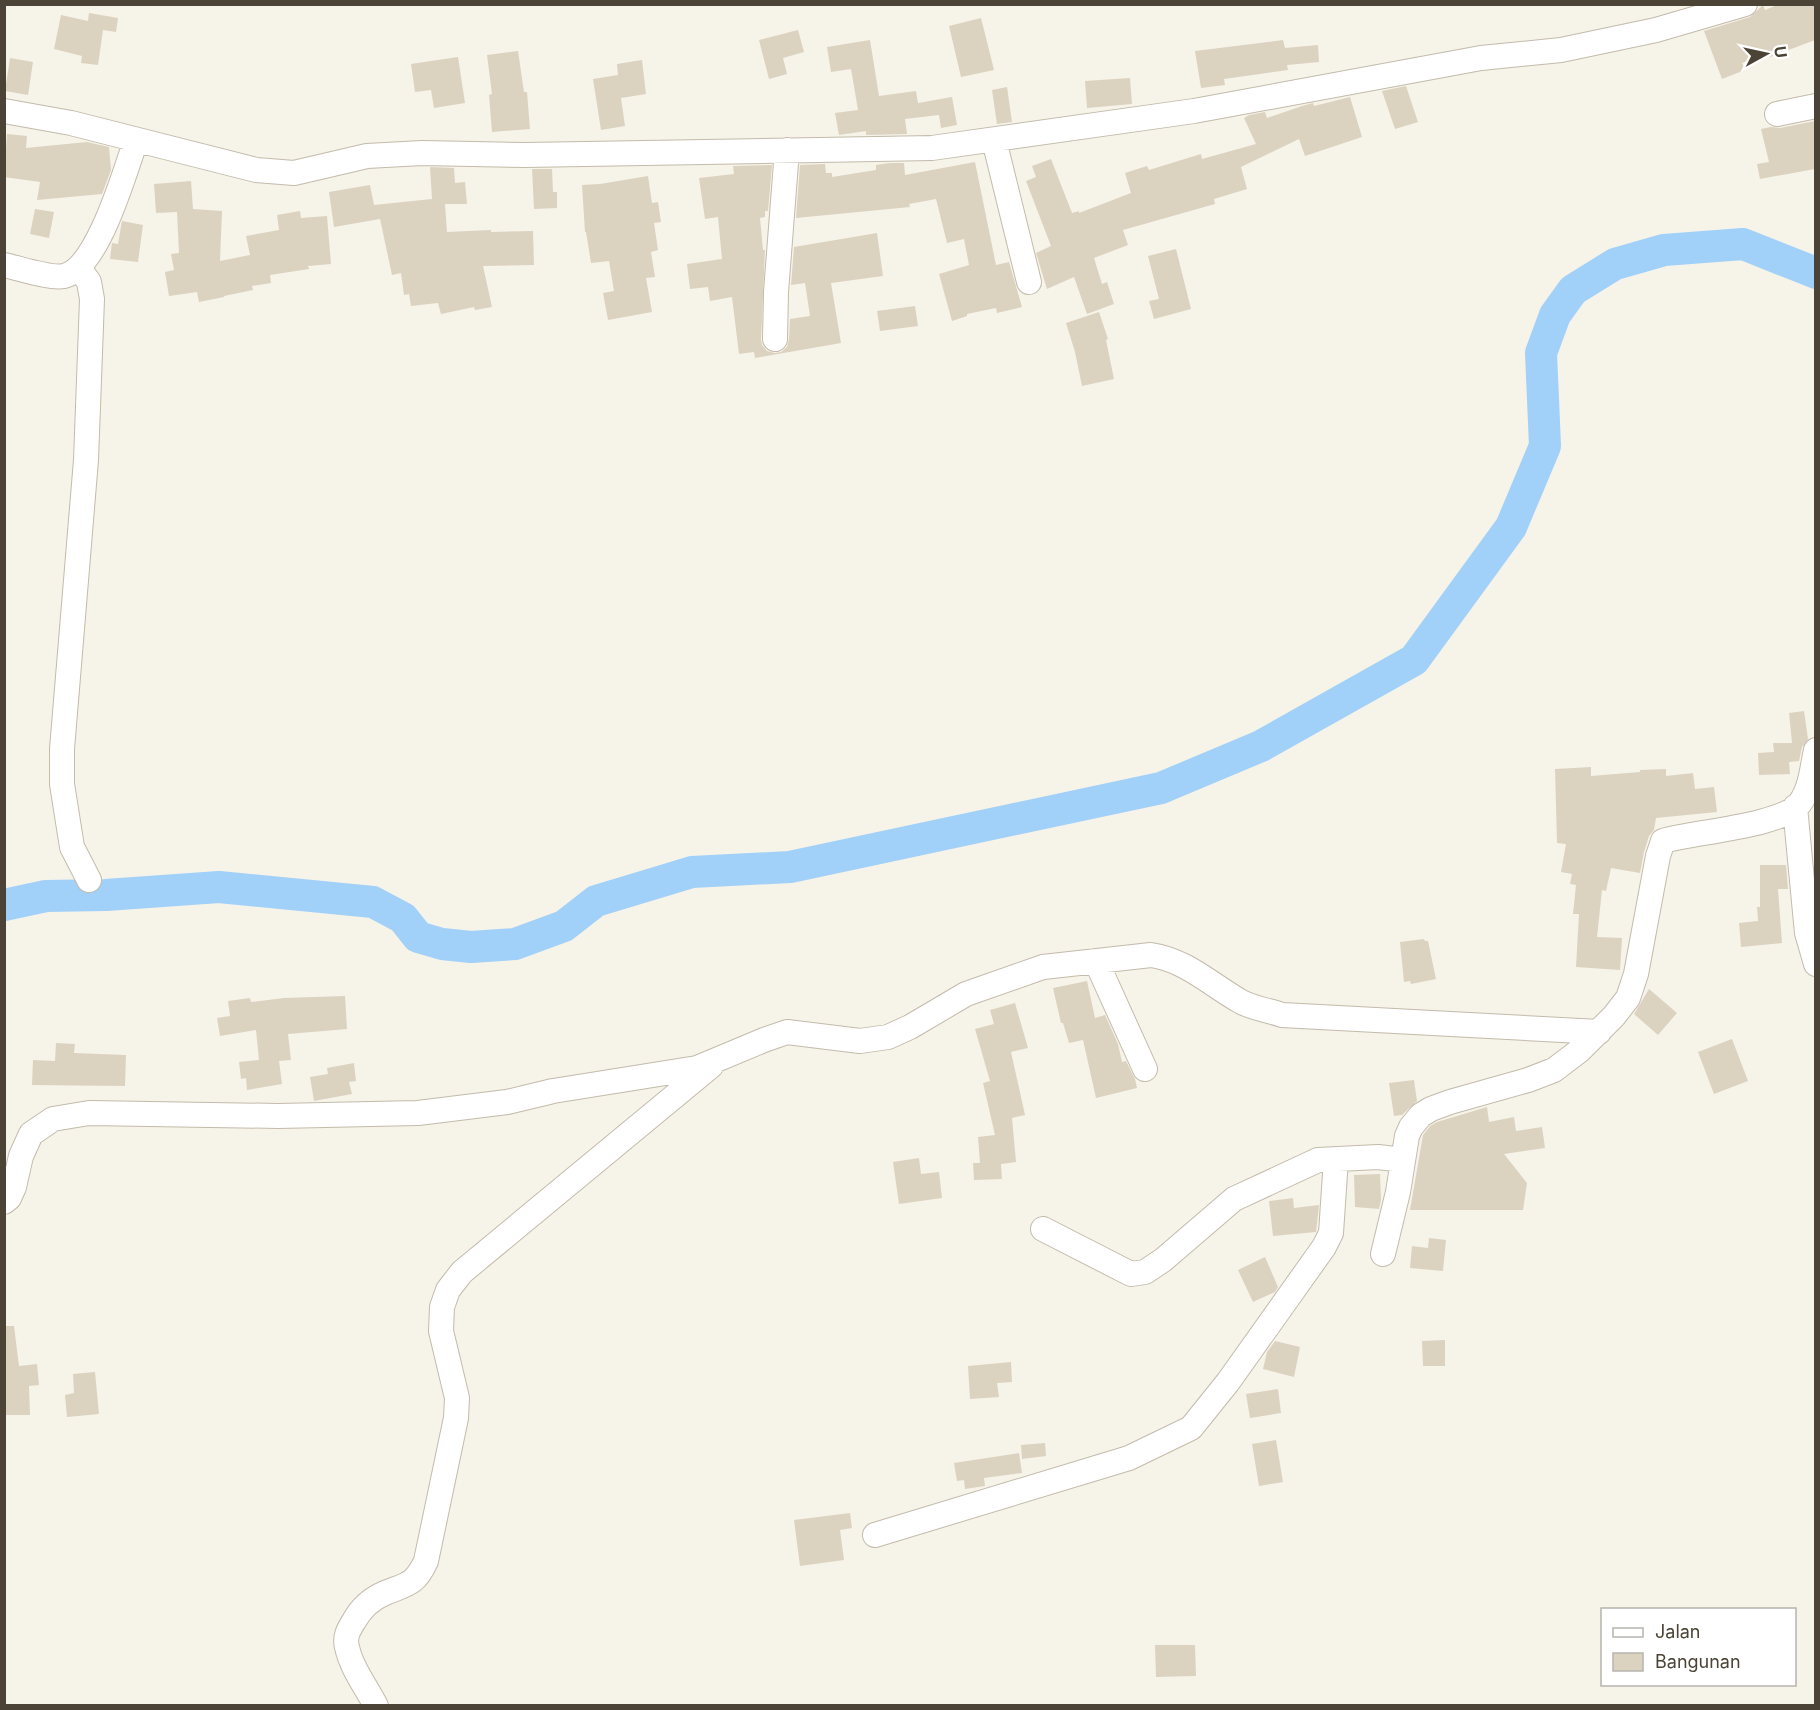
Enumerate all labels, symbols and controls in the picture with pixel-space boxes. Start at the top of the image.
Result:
north arrow [1736,24,1796,84]
text: U [1770,45,1792,59]
legend [1601,1608,1796,1686]
text: Jalan [1655,1621,1700,1642]
text: Bangunan [1655,1651,1741,1672]

